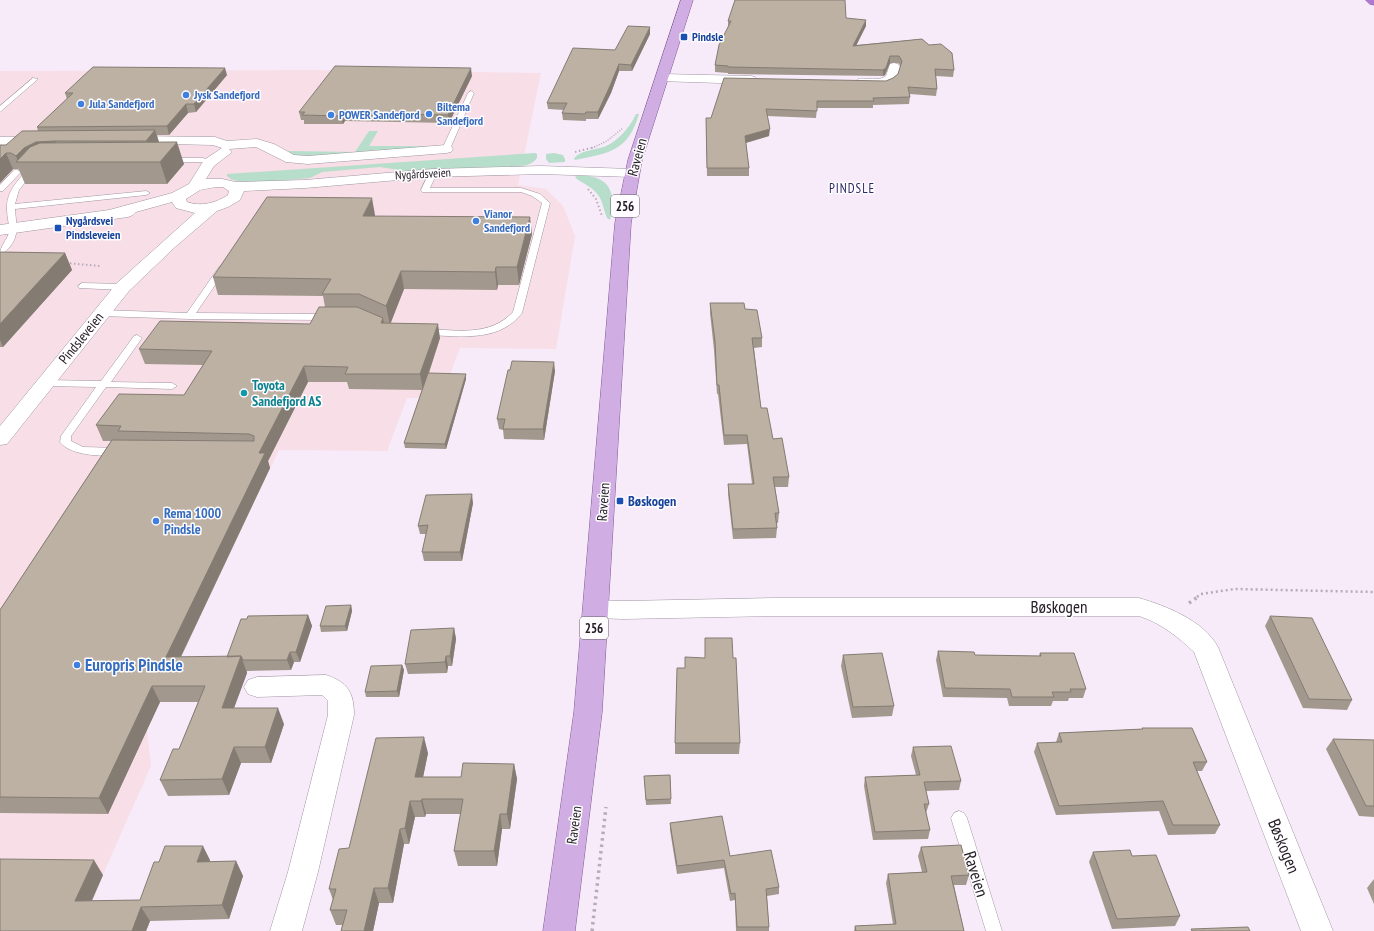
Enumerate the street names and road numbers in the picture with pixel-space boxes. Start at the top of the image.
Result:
street label: Raveien [623,136,651,178]
street label: Nygårdsveien [395,165,451,182]
road number: 256 [611,195,639,217]
street label: Pindsleveien [55,309,107,367]
street label: Raveien [593,482,613,522]
street label: Bøskogen [1031,596,1087,618]
road number: 256 [580,617,608,639]
street label: Raveien [562,805,586,845]
street label: Bøskogen [1263,816,1305,876]
street label: Raveien [959,848,993,900]

